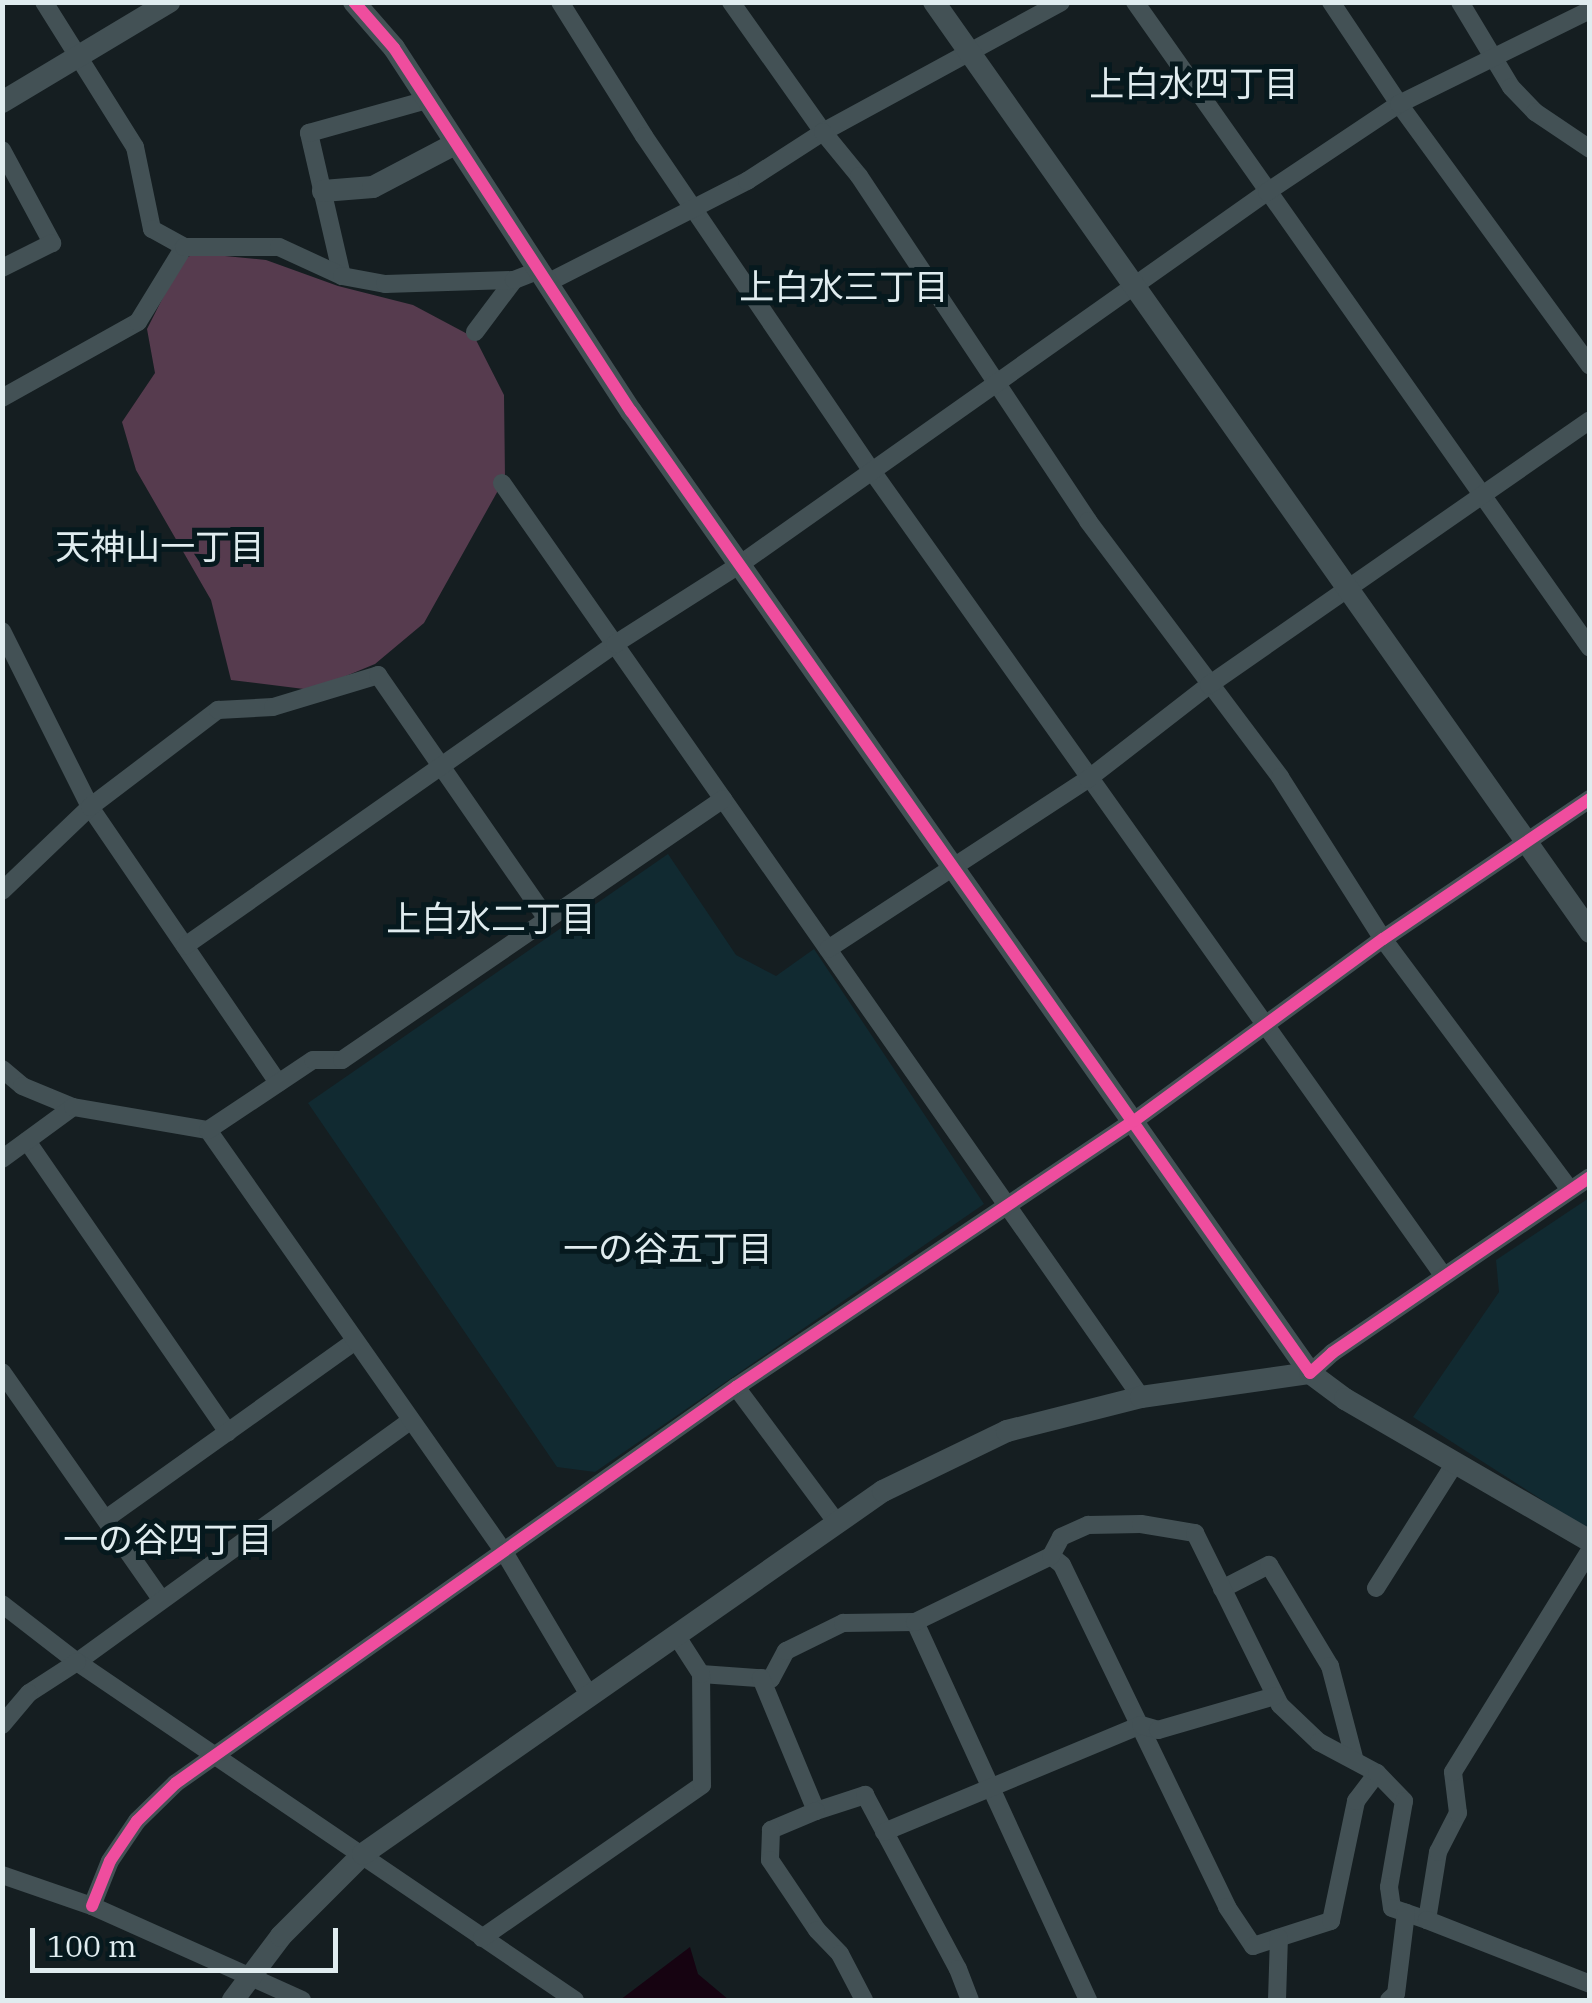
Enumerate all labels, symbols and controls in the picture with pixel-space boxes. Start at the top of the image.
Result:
district label: 上白水四丁目 [1089,62,1299,104]
district label: 上白水三丁目 [739,265,949,307]
district label: 天神山一丁目 [55,525,265,567]
district label: 上白水二丁目 [386,897,596,939]
district label: 一の谷五丁目 [563,1227,773,1269]
district label: 一の谷四丁目 [63,1518,273,1560]
scale bar [35,1908,342,1970]
text: 100 m [47,1926,137,1965]

